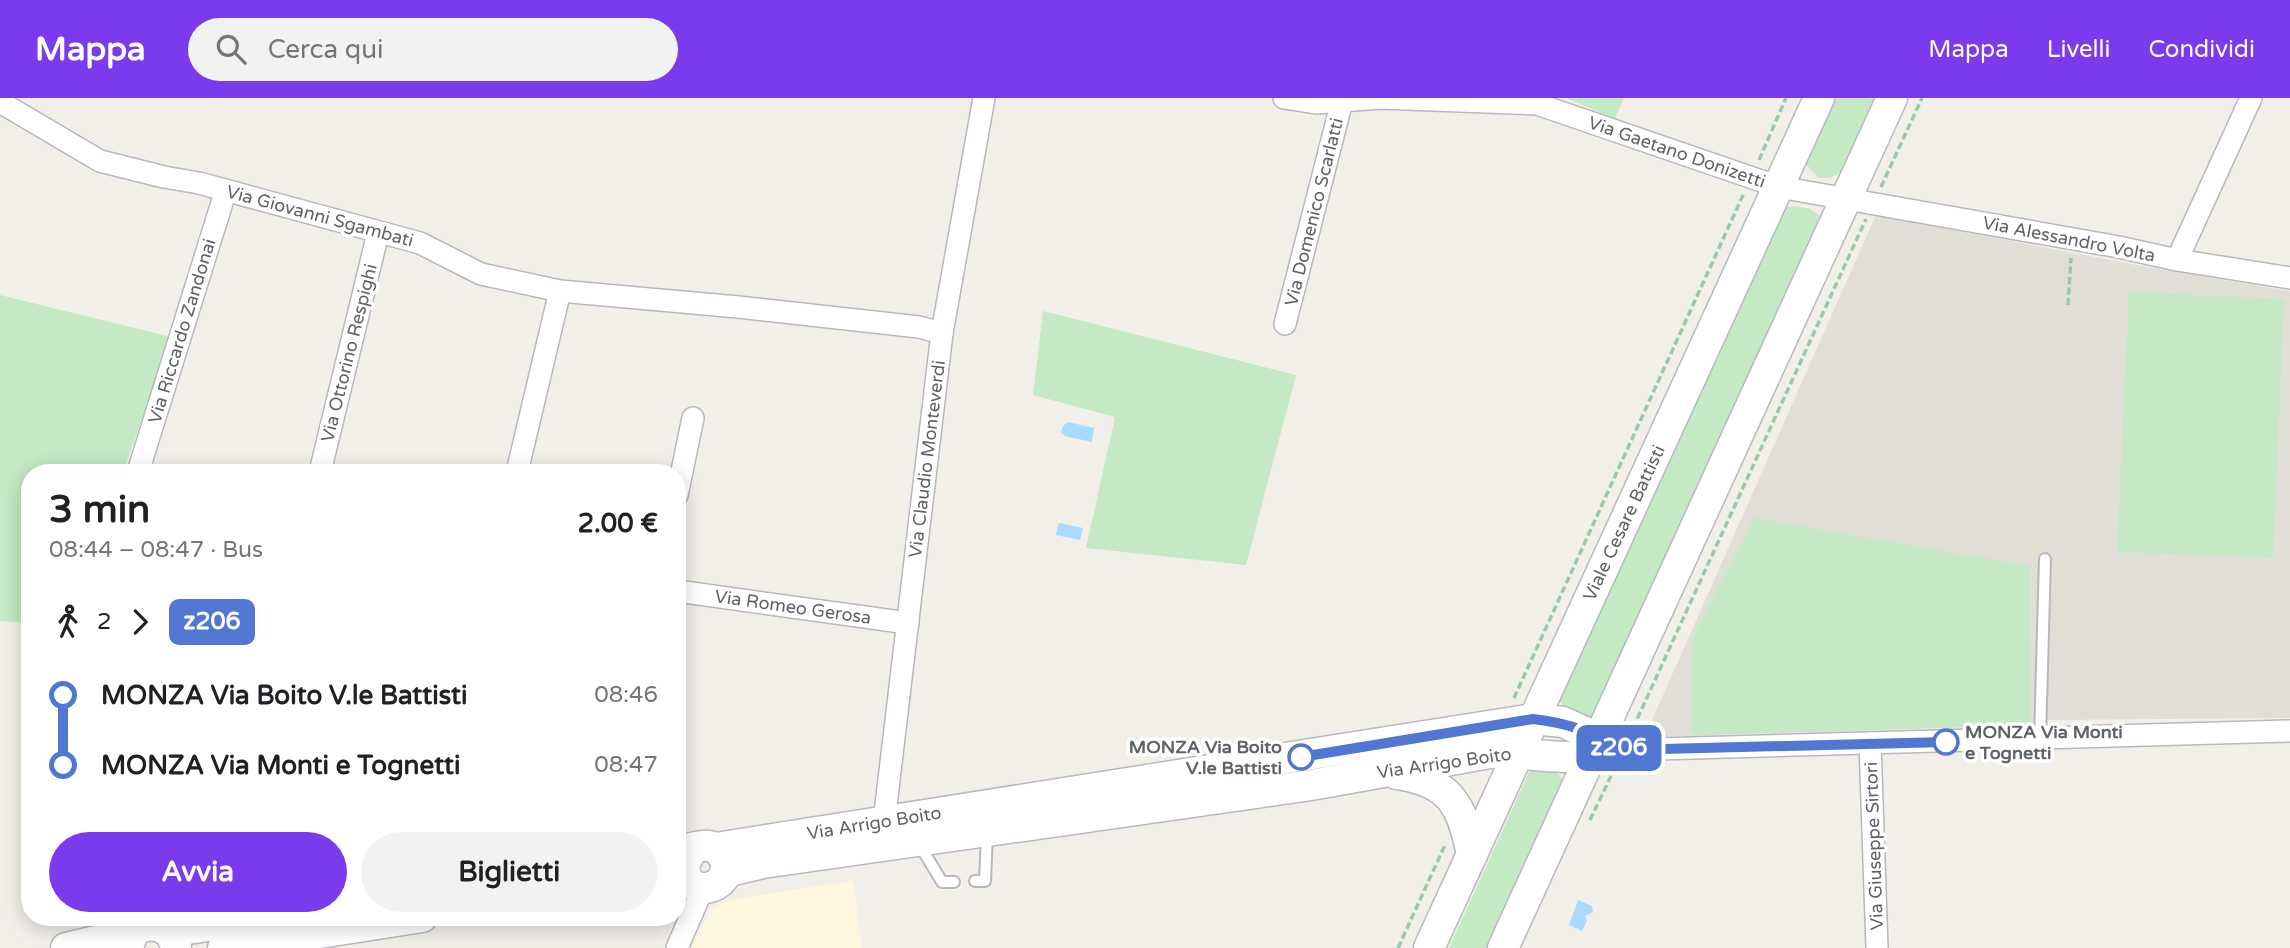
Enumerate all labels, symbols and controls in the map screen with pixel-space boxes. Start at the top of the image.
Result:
search box [188,18,678,81]
text: Mappa [35,30,146,69]
icon: search [212,30,250,68]
text: Cerca qui [268,34,384,65]
text: Mappa [1928,35,2009,64]
text: Livelli [2047,35,2111,64]
text: Condividi [2149,35,2255,64]
street label: Via Gaetano Donizetti [1585,111,1769,193]
street label: Via Domenico Scarlatti [1280,116,1348,308]
street label: Via Giovanni Sgambati [224,180,416,252]
street label: Via Alessandro Volta [1981,211,2157,267]
street label: Via Riccardo Zandonai [143,236,221,426]
street label: Via Ottorino Respighi [316,262,382,444]
street label: Via Claudio Monteverdi [904,359,950,559]
street label: Viale Cesare Battisti [1578,442,1670,604]
text: 3 min [49,487,150,533]
text: 2.00 € [578,508,658,539]
text: 08:44 – 08:47 · Bus [49,536,263,564]
street label: Via Romeo Gerosa [713,585,873,629]
icon: walk [49,603,87,641]
icon: forward [121,603,159,641]
text: z206 [183,607,241,636]
text: 2 [97,608,111,636]
text: MONZA Via Boito V.le Battisti [101,680,467,711]
text: 08:46 [594,681,658,709]
place label: MONZA Via Monti e Tognetti [1965,721,2123,764]
line badge: z206 [1570,725,1668,771]
marker: MONZA Via Monti e Tognetti [1933,729,1959,755]
text: z206 [1590,733,1648,762]
place label: MONZA Via Boito V.le Battisti [1129,736,1282,779]
street label: Via Arrigo Boito [1375,743,1513,783]
marker: MONZA Via Boito V.le Battisti [1288,744,1314,770]
text: MONZA Via Monti e Tognetti [101,750,460,781]
text: 08:47 [594,751,658,779]
street label: Via Giuseppe Sirtori [1860,761,1888,931]
street label: Via Arrigo Boito [805,802,943,844]
button: Avvia [49,832,347,912]
button: Biglietti [361,832,658,912]

